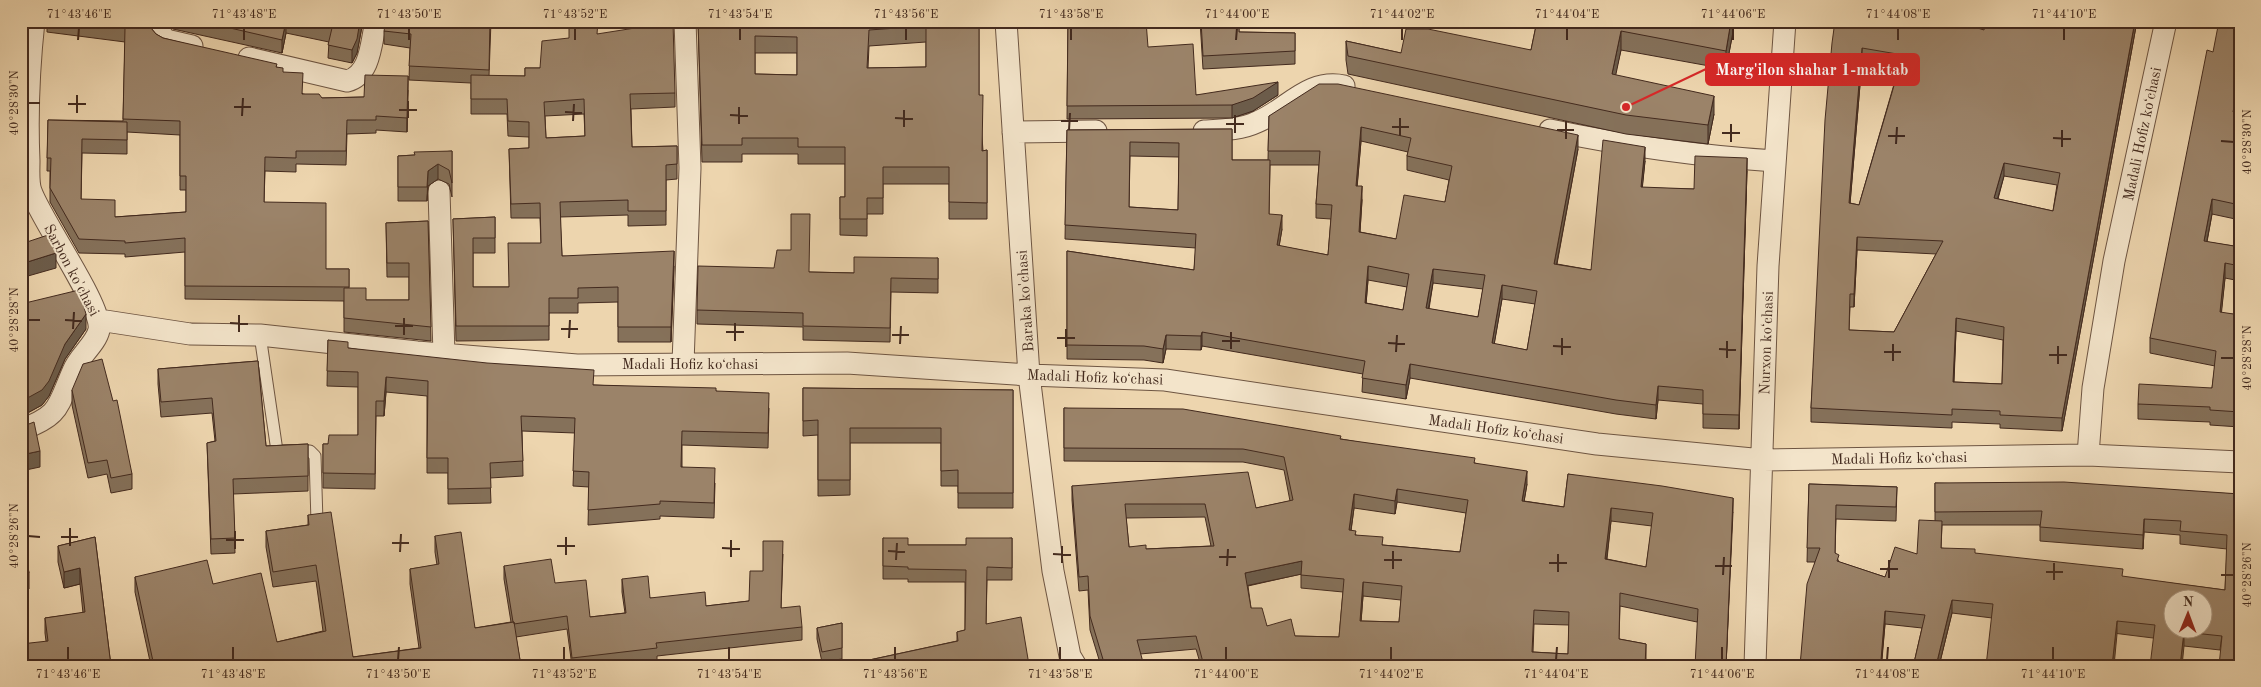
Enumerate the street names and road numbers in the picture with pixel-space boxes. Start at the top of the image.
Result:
street label: Madali Hofiz koʻchasi [2122,66,2165,203]
street label: Sarbon ko'chasi [40,222,101,319]
street label: Baraka ko'chasi [1015,249,1038,352]
street label: Nurxon koʻchasi [1758,291,1777,395]
street label: Madali Hofiz koʻchasi [622,358,758,373]
street label: Madali Hofiz koʻchasi [1027,369,1163,388]
street label: Madali Hofiz koʻchasi [1427,414,1564,447]
street label: Madali Hofiz koʻchasi [1831,451,1967,468]

